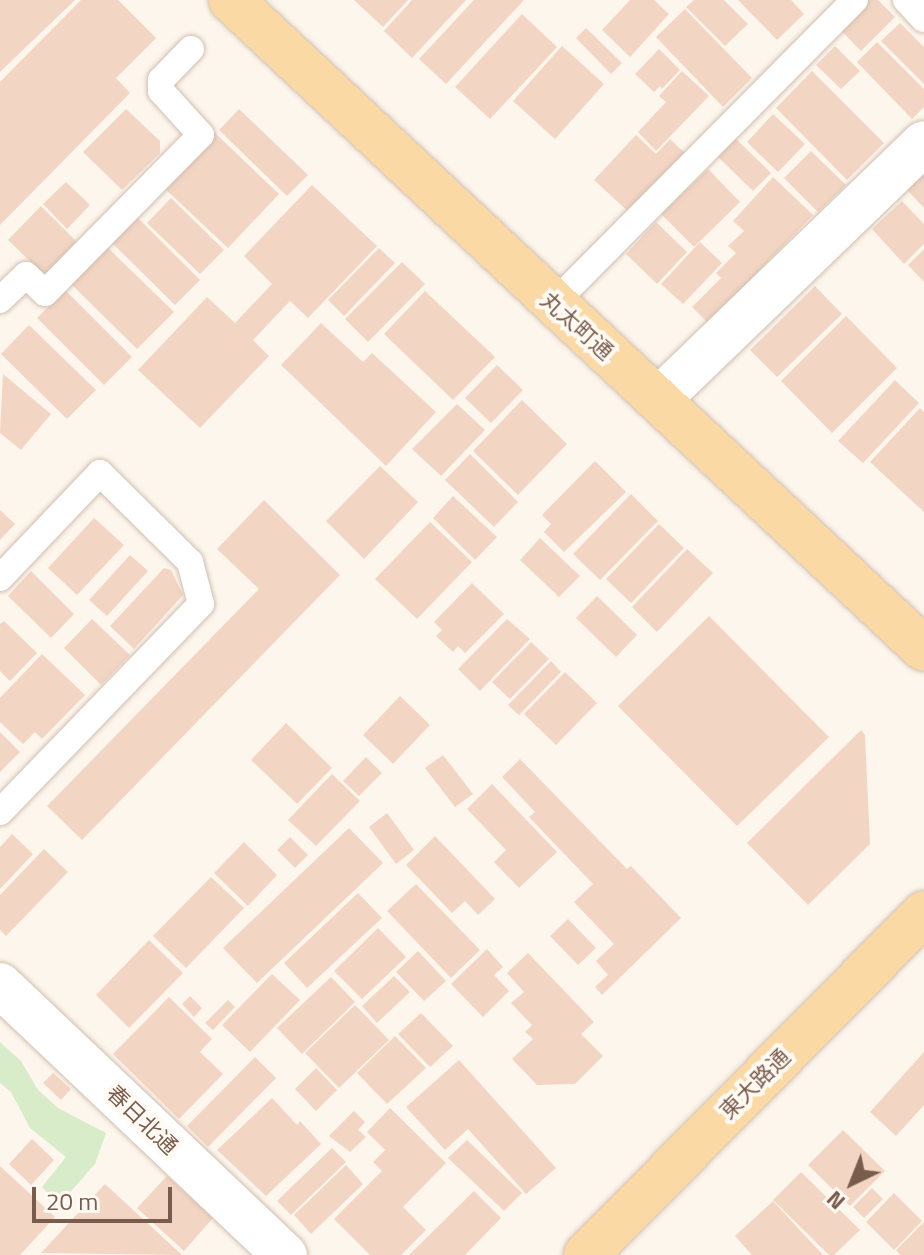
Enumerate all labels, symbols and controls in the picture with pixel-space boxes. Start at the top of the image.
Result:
street label: 丸太町通 [535,287,619,365]
street label: 東大路通 [715,1044,795,1124]
street label: 春日北通 [101,1080,183,1160]
north arrow [812,1143,892,1223]
scale bar [36,1171,176,1221]
text: 20 m [46,1183,98,1219]
text: N [818,1183,853,1218]

